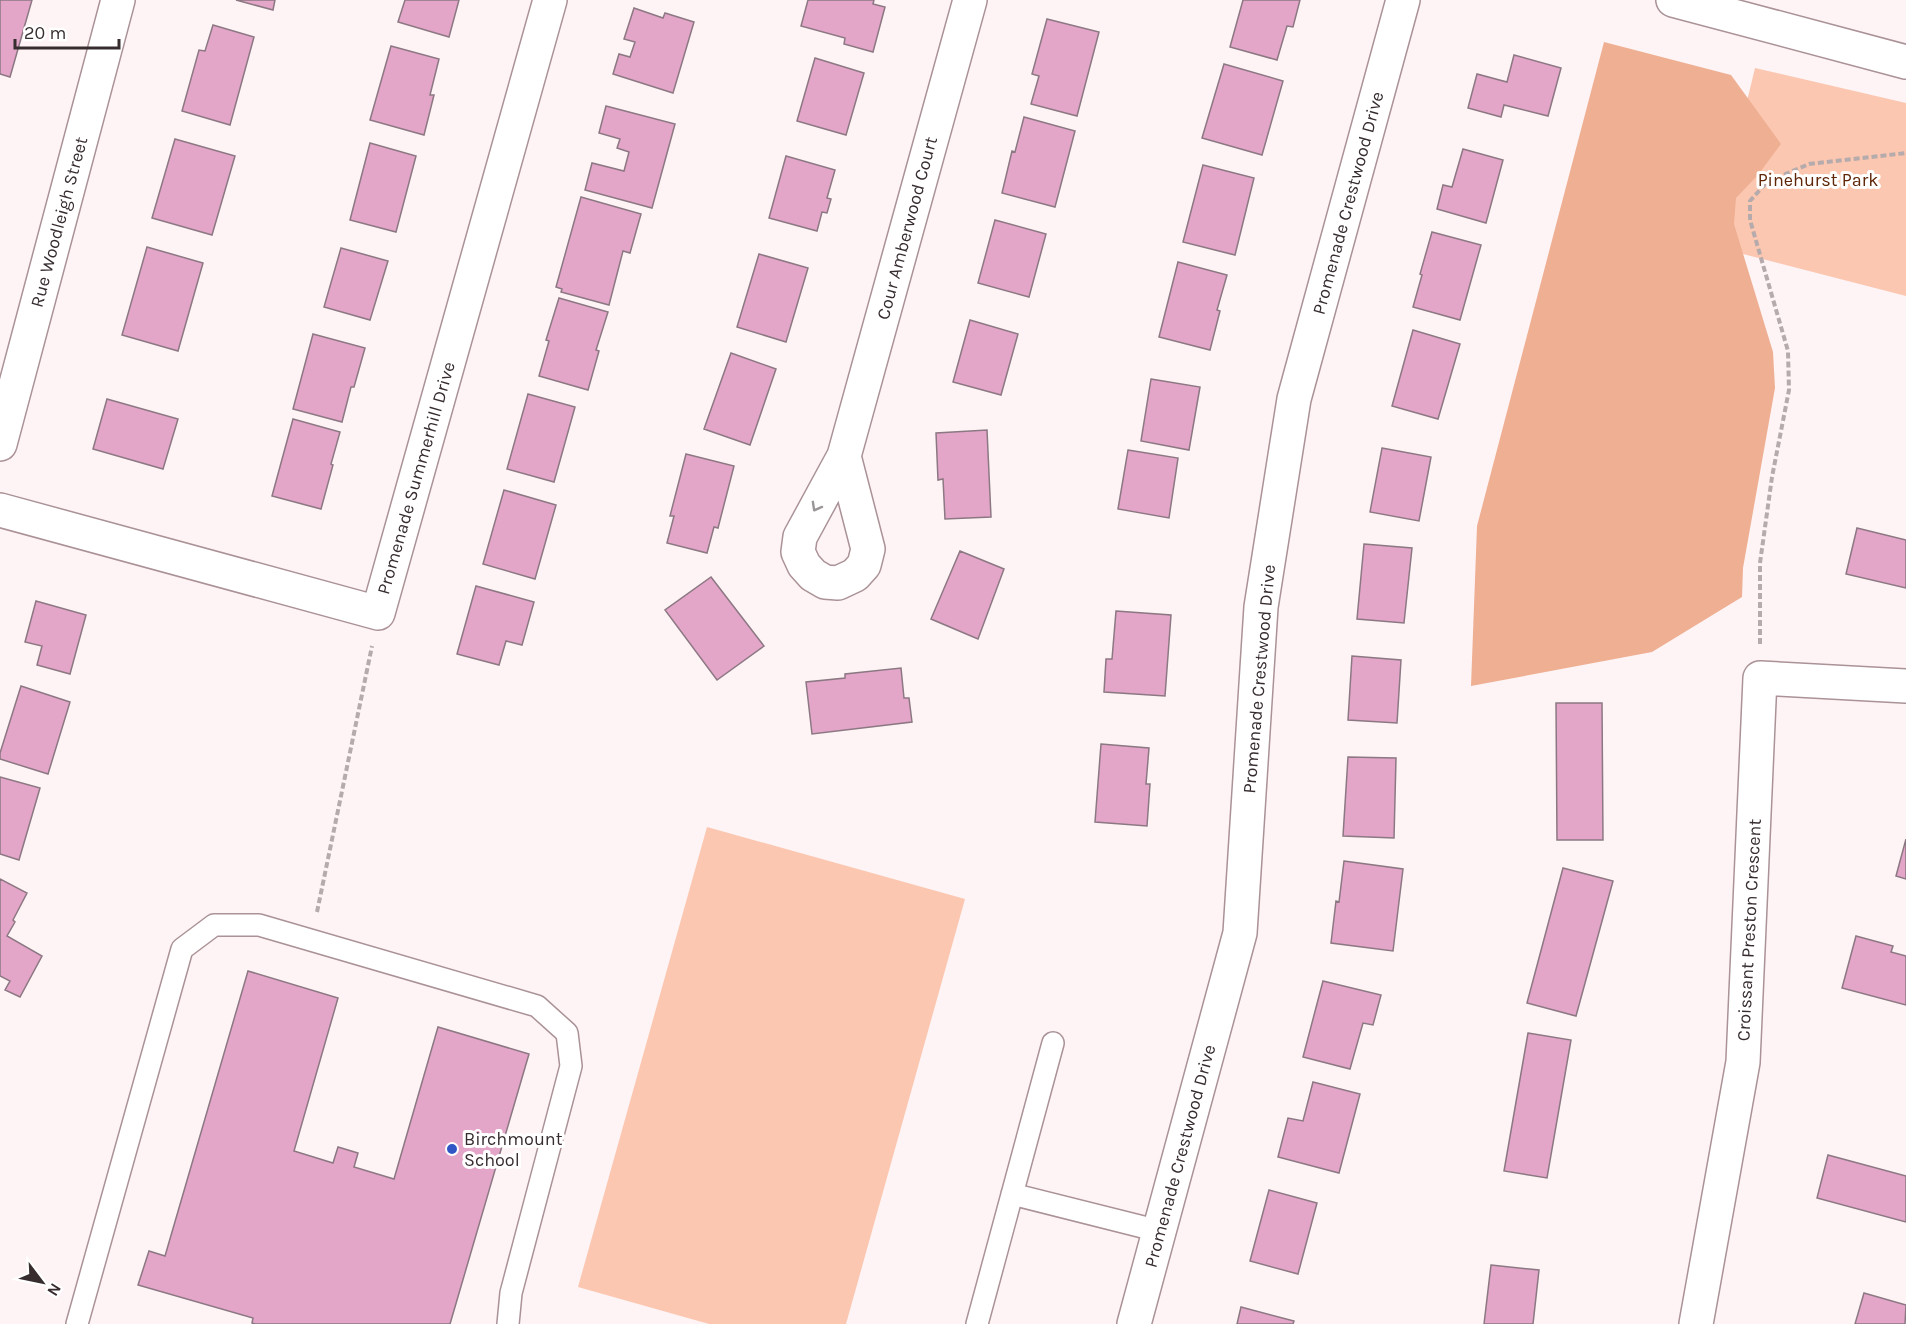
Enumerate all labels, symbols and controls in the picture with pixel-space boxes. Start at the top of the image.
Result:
scale bar [15,12,118,50]
text: 20 m [24,22,66,44]
street label: Promenade Crestwood Drive [1308,89,1388,317]
street label: Rue Woodleigh Street [26,134,92,310]
street label: Cour Amberwood Court [872,134,942,322]
park label: Pinehurst Park [1758,169,1878,191]
street label: Promenade Summerhill Drive [372,359,460,597]
one-way arrow [812,501,823,511]
street label: Promenade Crestwood Drive [1238,563,1280,795]
street label: Croissant Preston Crescent [1732,818,1766,1042]
street label: Promenade Crestwood Drive [1140,1042,1220,1270]
place label: Birchmount School [464,1128,563,1171]
marker: Birchmount School [445,1142,459,1156]
north arrow [12,1252,72,1312]
text: N [43,1280,65,1300]

